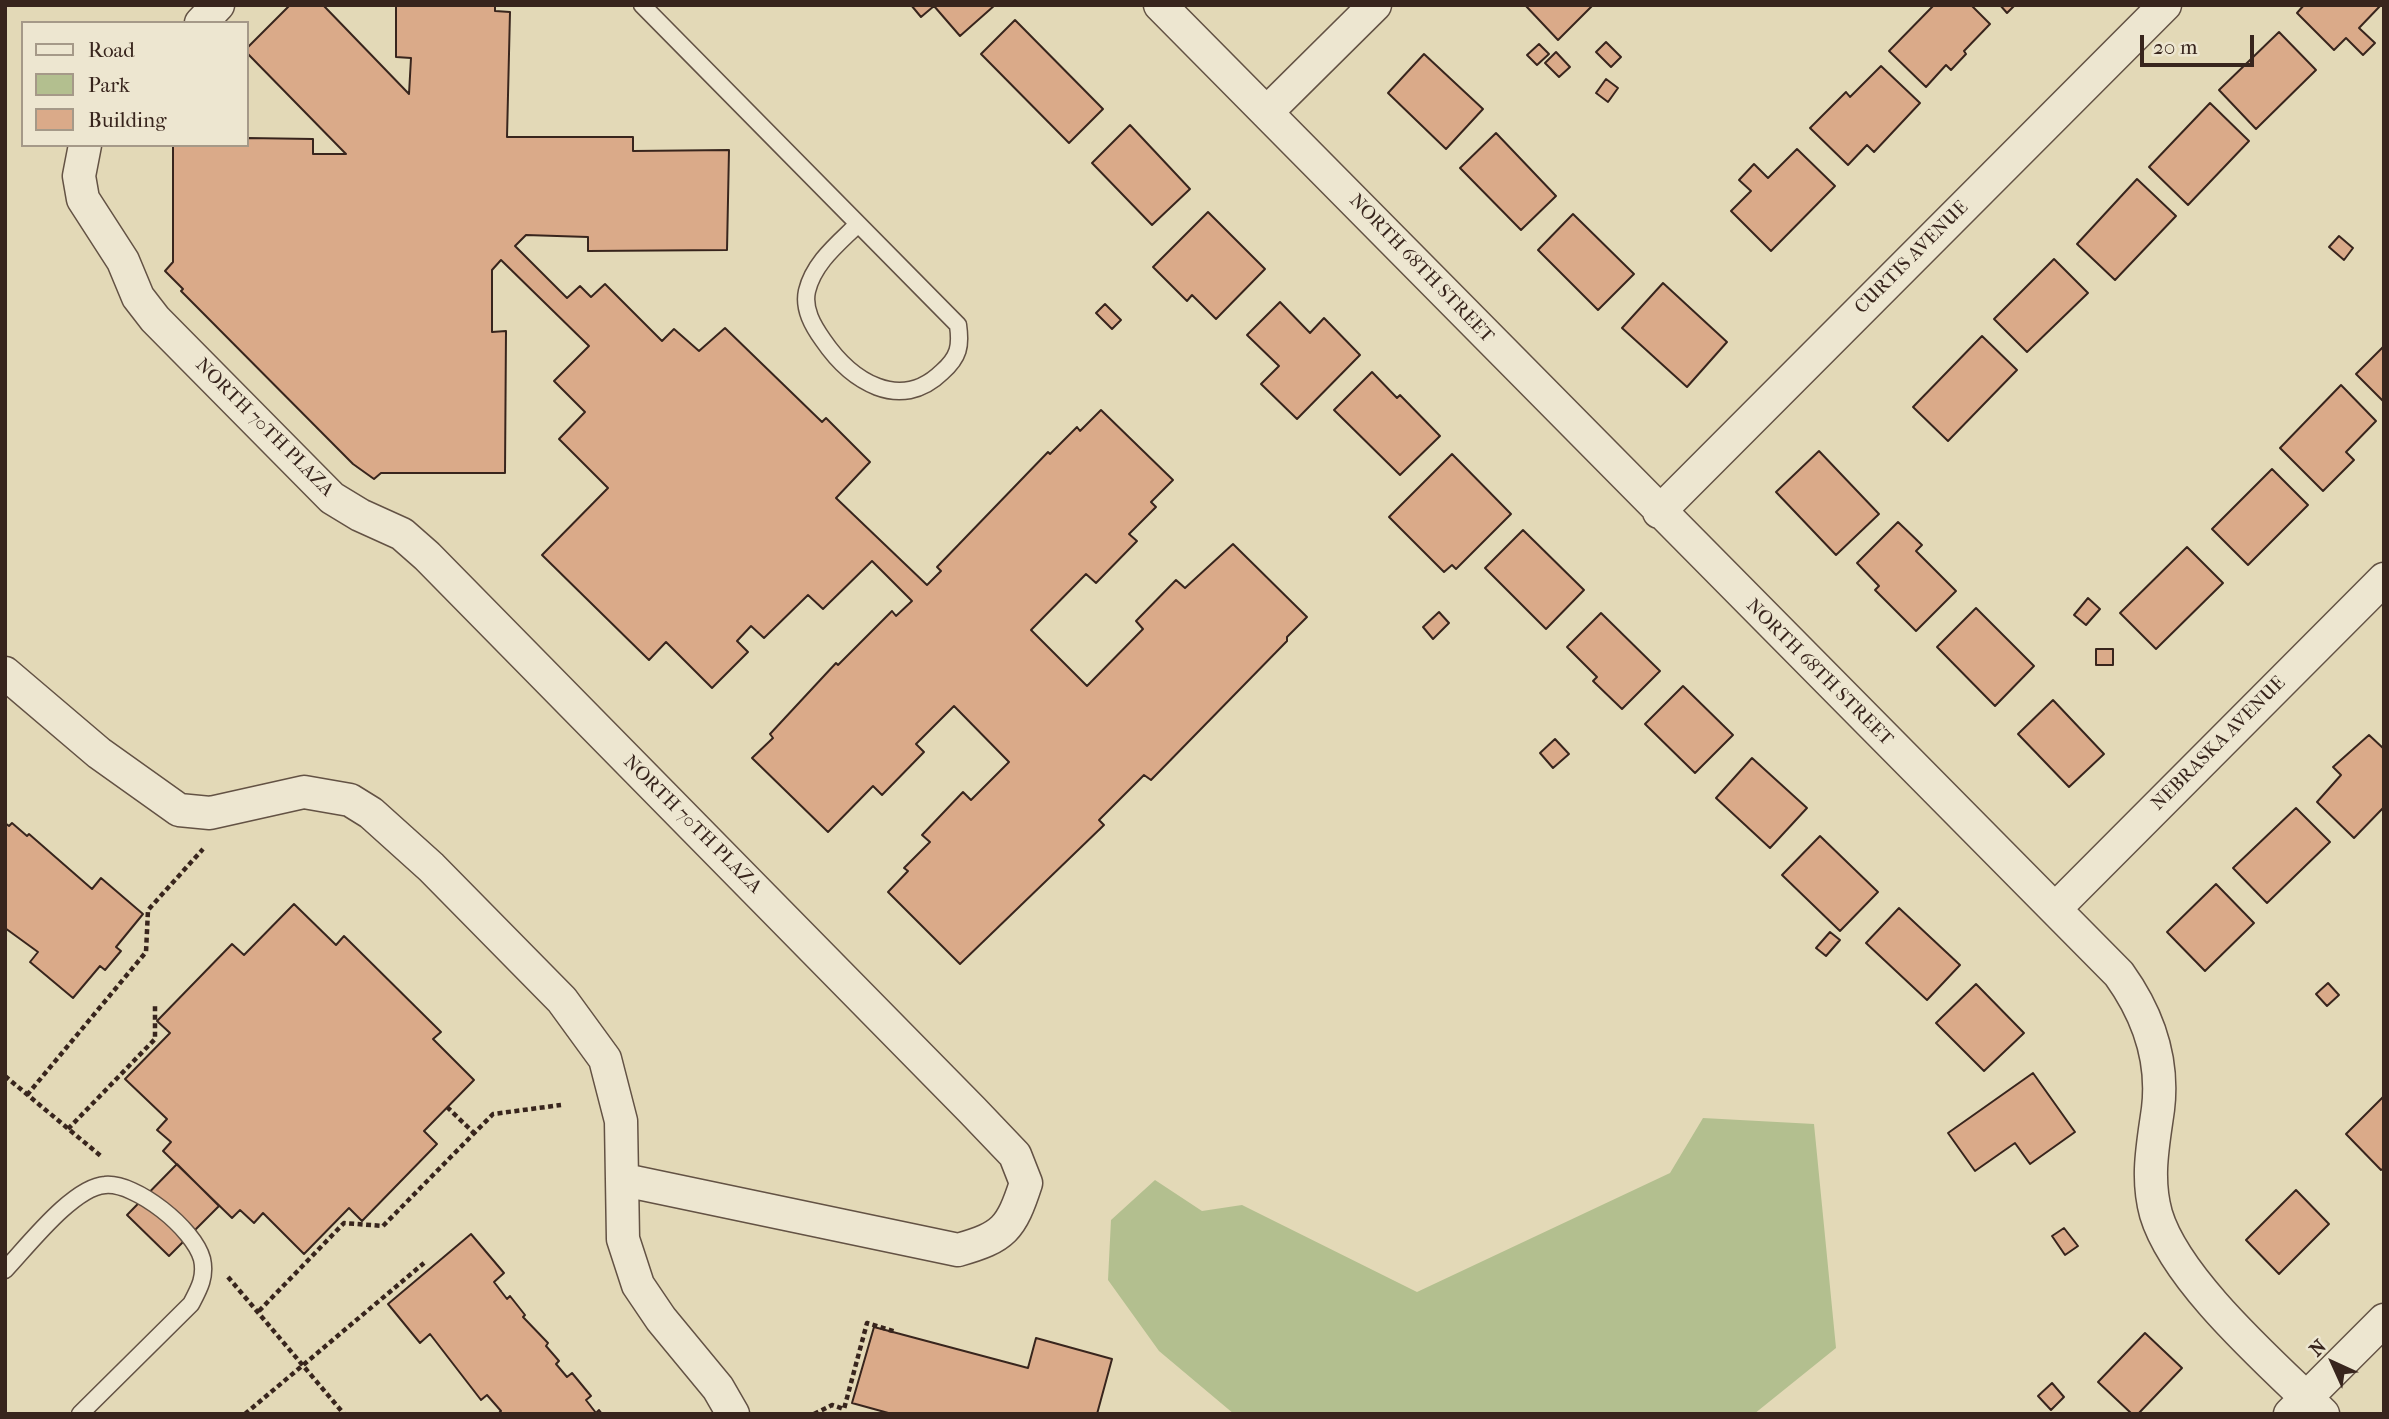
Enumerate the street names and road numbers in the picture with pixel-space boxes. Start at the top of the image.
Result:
street label: NORTH 68TH STREET [1344,190,1498,348]
street label: CURTIS AVENUE [1851,197,1973,319]
street label: NORTH 70TH PLAZA [190,354,338,502]
street label: NORTH 68TH STREET [1741,595,1897,751]
street label: NEBRASKA AVENUE [2147,672,2291,816]
street label: NORTH 70TH PLAZA [618,751,766,899]

